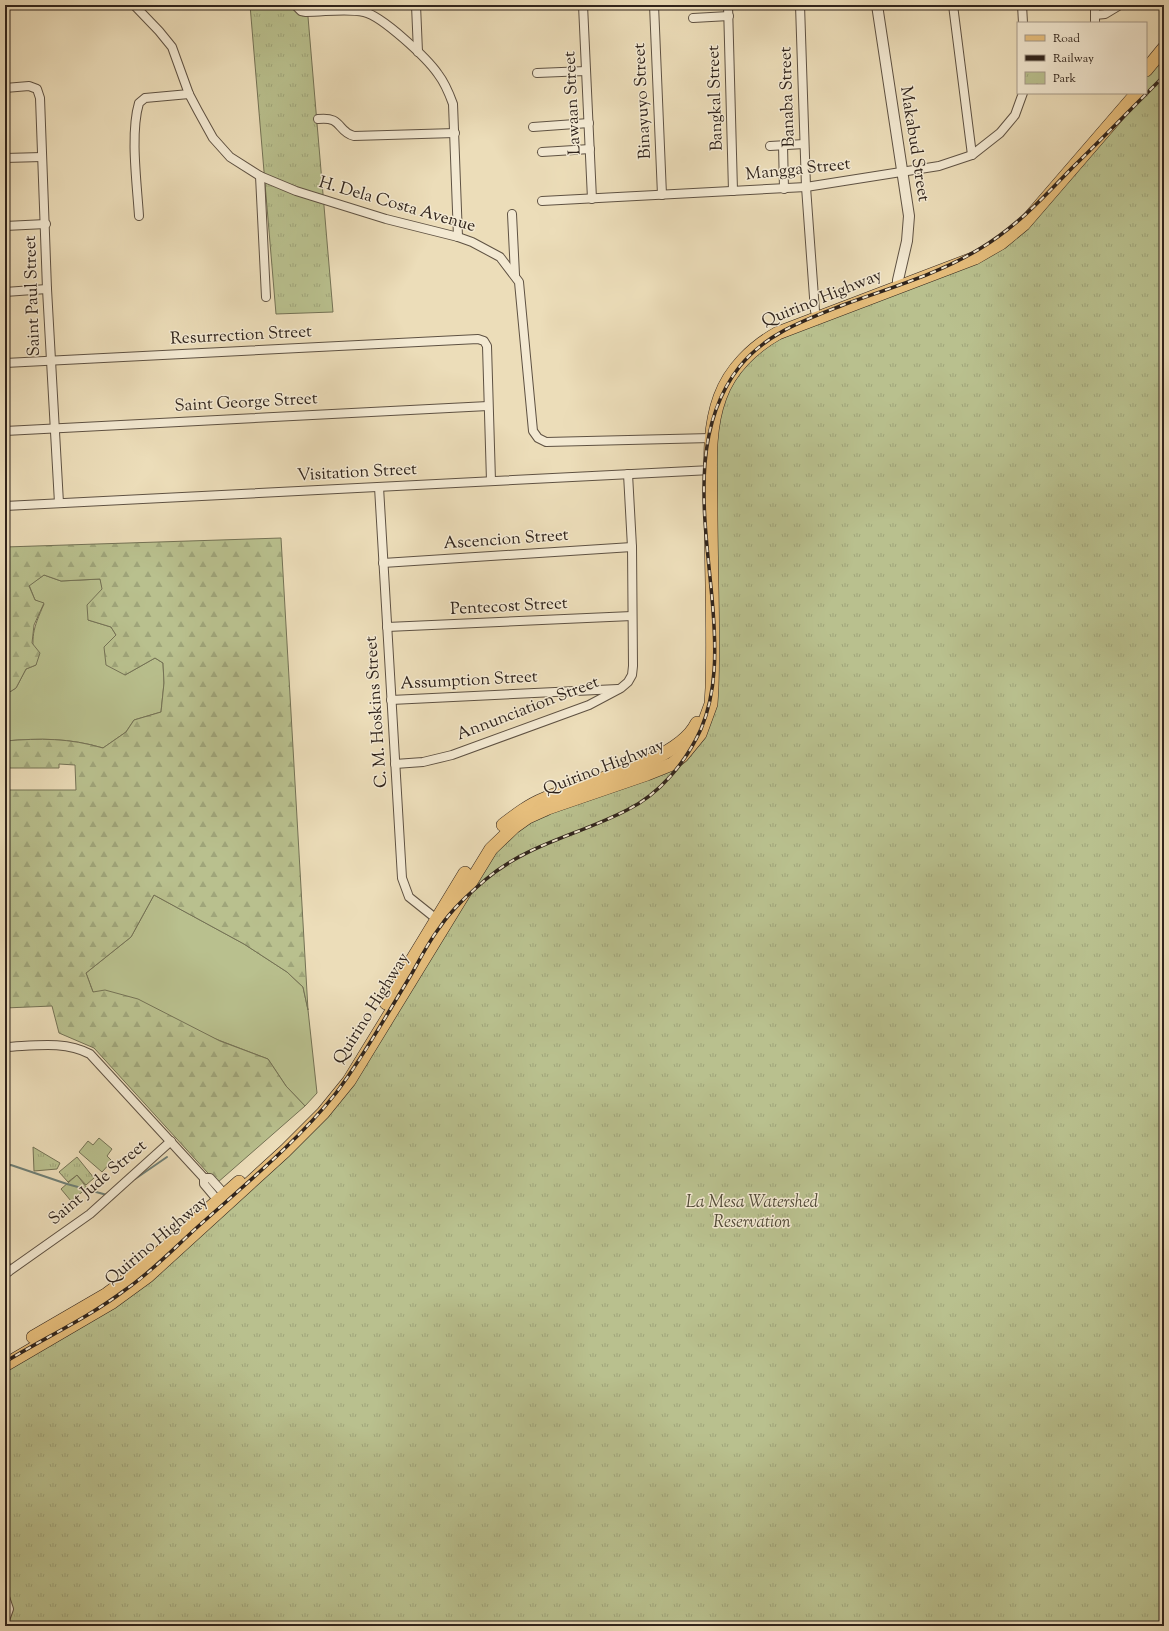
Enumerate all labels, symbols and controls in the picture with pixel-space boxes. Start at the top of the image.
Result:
legend [1017,22,1147,94]
text: Road [1053,30,1080,48]
street label: Binayuyo Street [628,42,658,160]
street label: Bangkal Street [702,44,730,151]
street label: Banaba Street [774,46,802,148]
street label: Lawaan Street [558,50,588,155]
text: Railway [1053,50,1094,68]
text: Park [1053,70,1076,88]
street label: Makabud Street [893,85,935,204]
street label: Mangga Street [744,153,852,187]
street label: H. Dela Costa Avenue [316,171,478,239]
street label: Saint Paul Street [19,235,47,357]
street label: Quirino Highway [758,264,886,334]
street label: Resurrection Street [170,320,313,352]
street label: Saint George Street [174,387,318,419]
street label: Visitation Street [297,458,418,488]
street label: Ascencion Street [443,524,569,556]
street label: Pentecost Street [450,592,568,622]
street label: C. M. Hoskins Street [360,635,394,789]
street label: Assumption Street [400,665,539,697]
street label: Annunciation Street [453,671,603,747]
street label: Quirino Highway [540,734,668,802]
street label: Quirino Highway [328,948,416,1070]
street label: Saint Jude Street [44,1135,152,1231]
street label: Quirino Highway [100,1190,214,1291]
park label: La Mesa Watershed Reservation [686,1191,819,1235]

